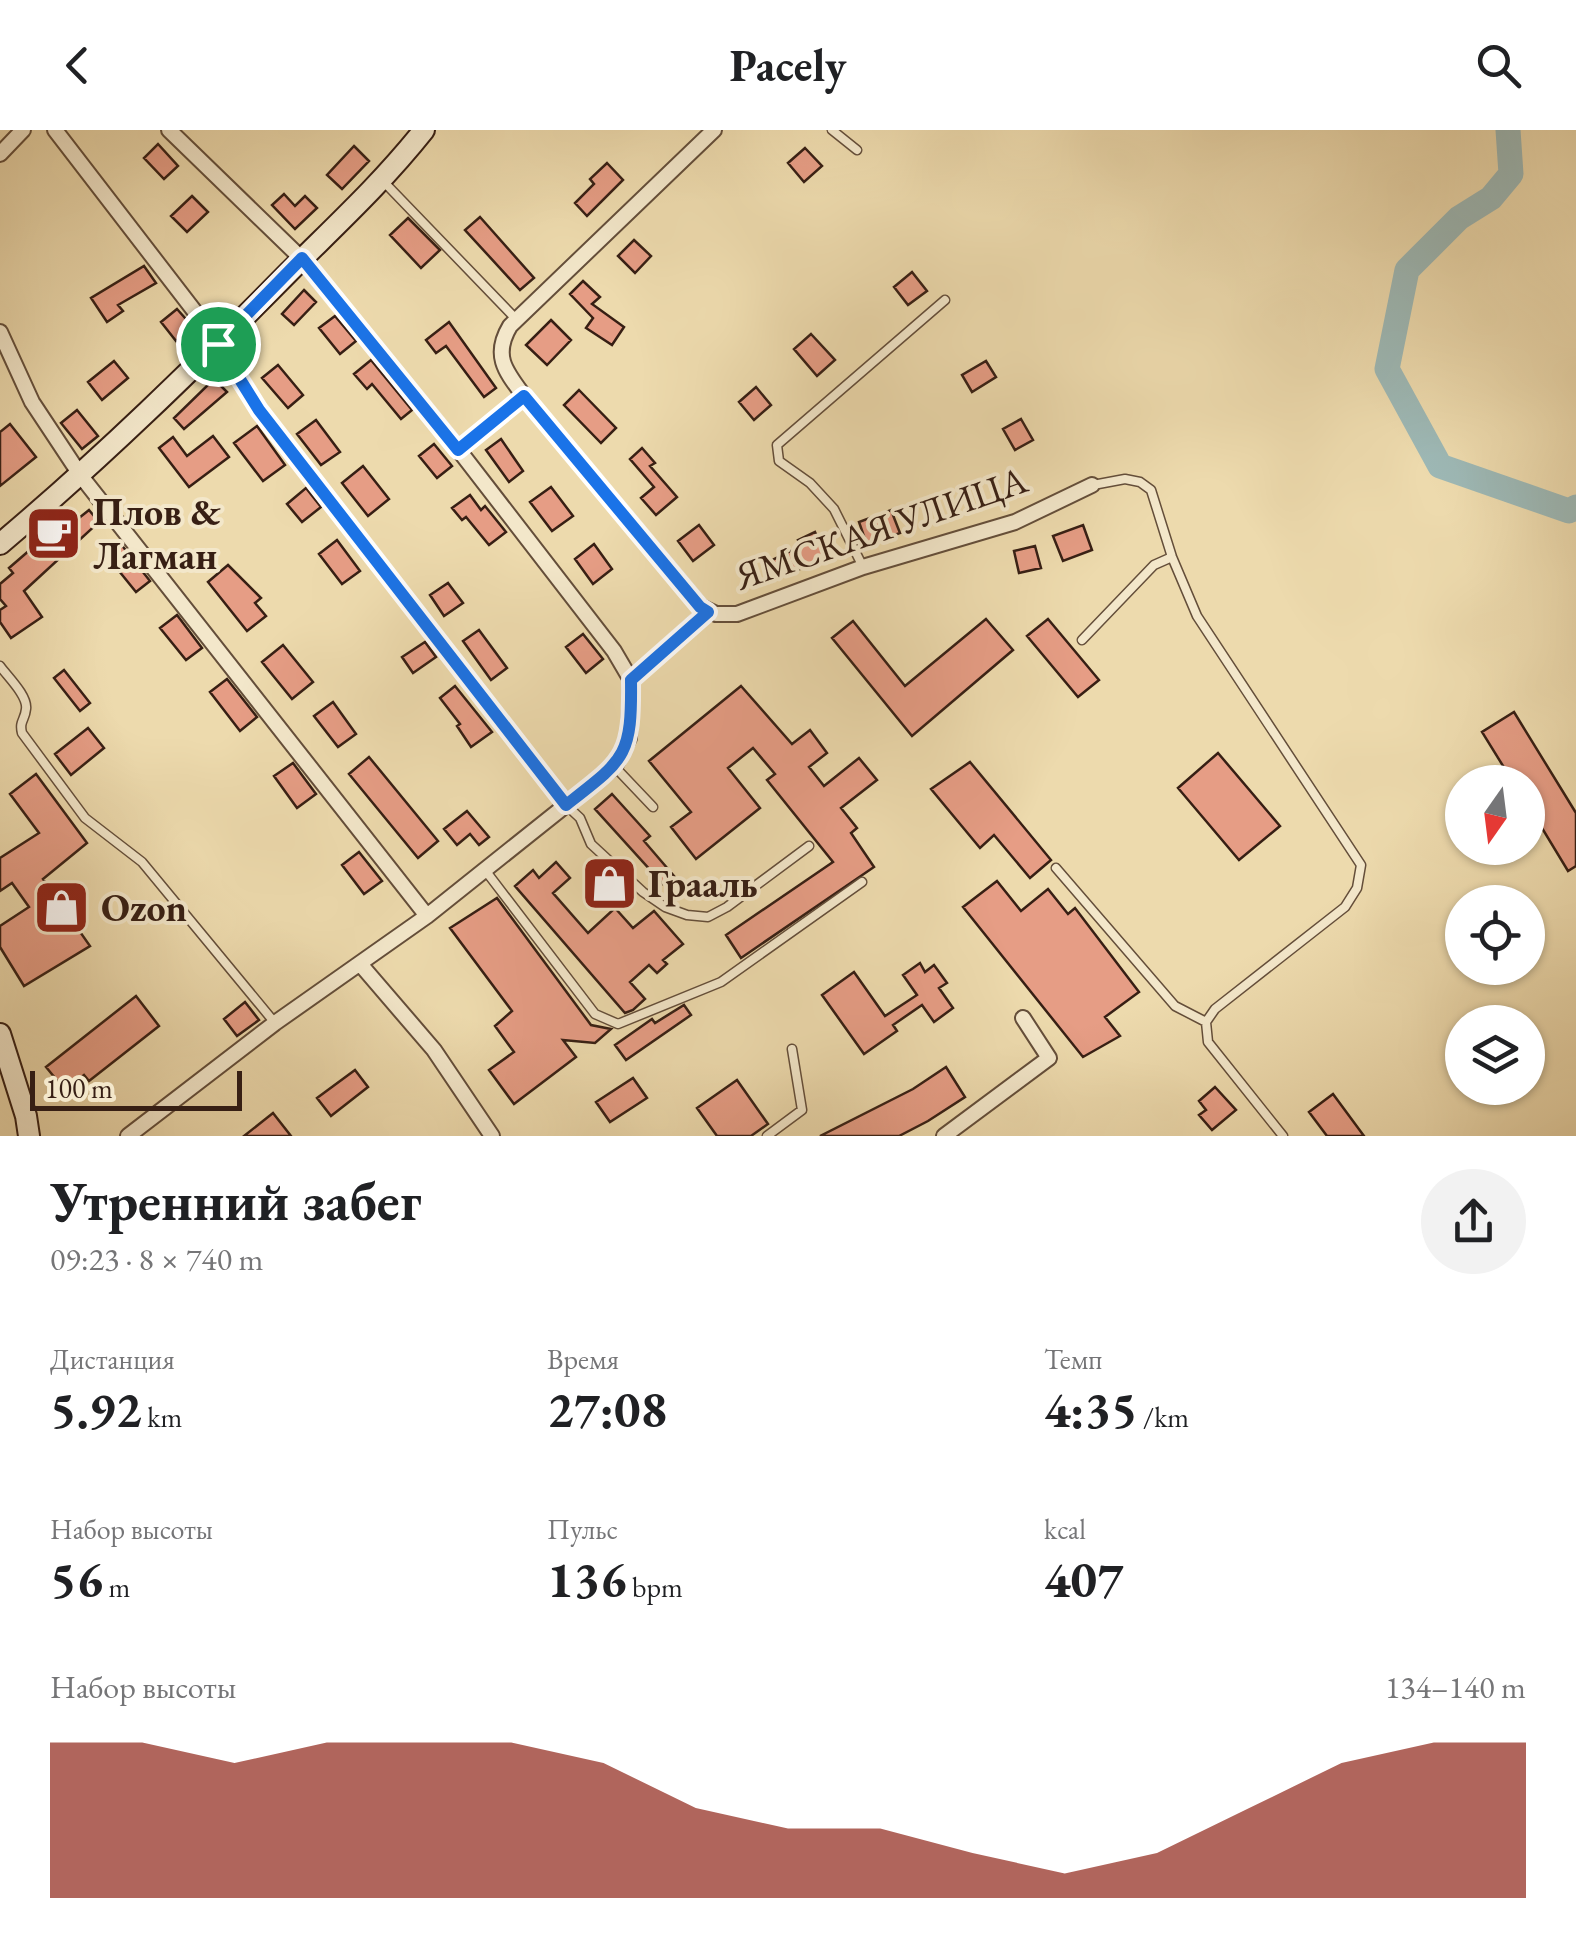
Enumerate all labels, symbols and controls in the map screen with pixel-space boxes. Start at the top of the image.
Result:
text: Pacely [730,36,846,94]
icon: back [50,38,105,93]
icon: search [1471,38,1526,93]
pin [176,302,261,387]
icon: arrive [191,317,246,372]
street label: ЯМСКАЯ УЛИЦА [727,454,1034,601]
place label: Плов & Лагман [93,487,222,580]
cafe icon: Плов & Лагман [24,504,84,564]
north arrow [1445,765,1545,865]
map controls [1445,765,1545,1105]
shop icon: Грааль [579,854,639,914]
place label: Грааль [648,859,758,908]
shop icon: Ozon [32,878,92,938]
place label: Ozon [101,883,187,932]
button: locate [1445,885,1545,985]
button: layers [1445,1005,1545,1105]
scale bar [30,1066,242,1110]
text: 100 m [45,1070,113,1106]
text: Утренний забег [50,1165,422,1236]
button: share [1421,1169,1526,1274]
text: 09:23 · 8 × 740 m [50,1238,263,1280]
text: Дистанция [50,1341,175,1377]
text: Время [547,1341,619,1377]
text: Темп [1044,1341,1102,1377]
text: 5.92 [50,1377,142,1442]
text: 27:08 [547,1377,667,1442]
text: 4:35 [1044,1377,1137,1442]
text: km [142,1399,182,1435]
text: /km [1137,1399,1189,1435]
text: Набор высоты [50,1511,213,1547]
text: Пульс [547,1511,618,1547]
text: kcal [1044,1511,1086,1547]
text: 56 [50,1547,103,1612]
text: 136 [547,1547,626,1612]
text: 407 [1044,1547,1123,1612]
text: m [103,1569,130,1605]
text: bpm [626,1569,683,1605]
text: Набор высоты [50,1666,236,1708]
text: 134–140 m [1385,1666,1526,1708]

